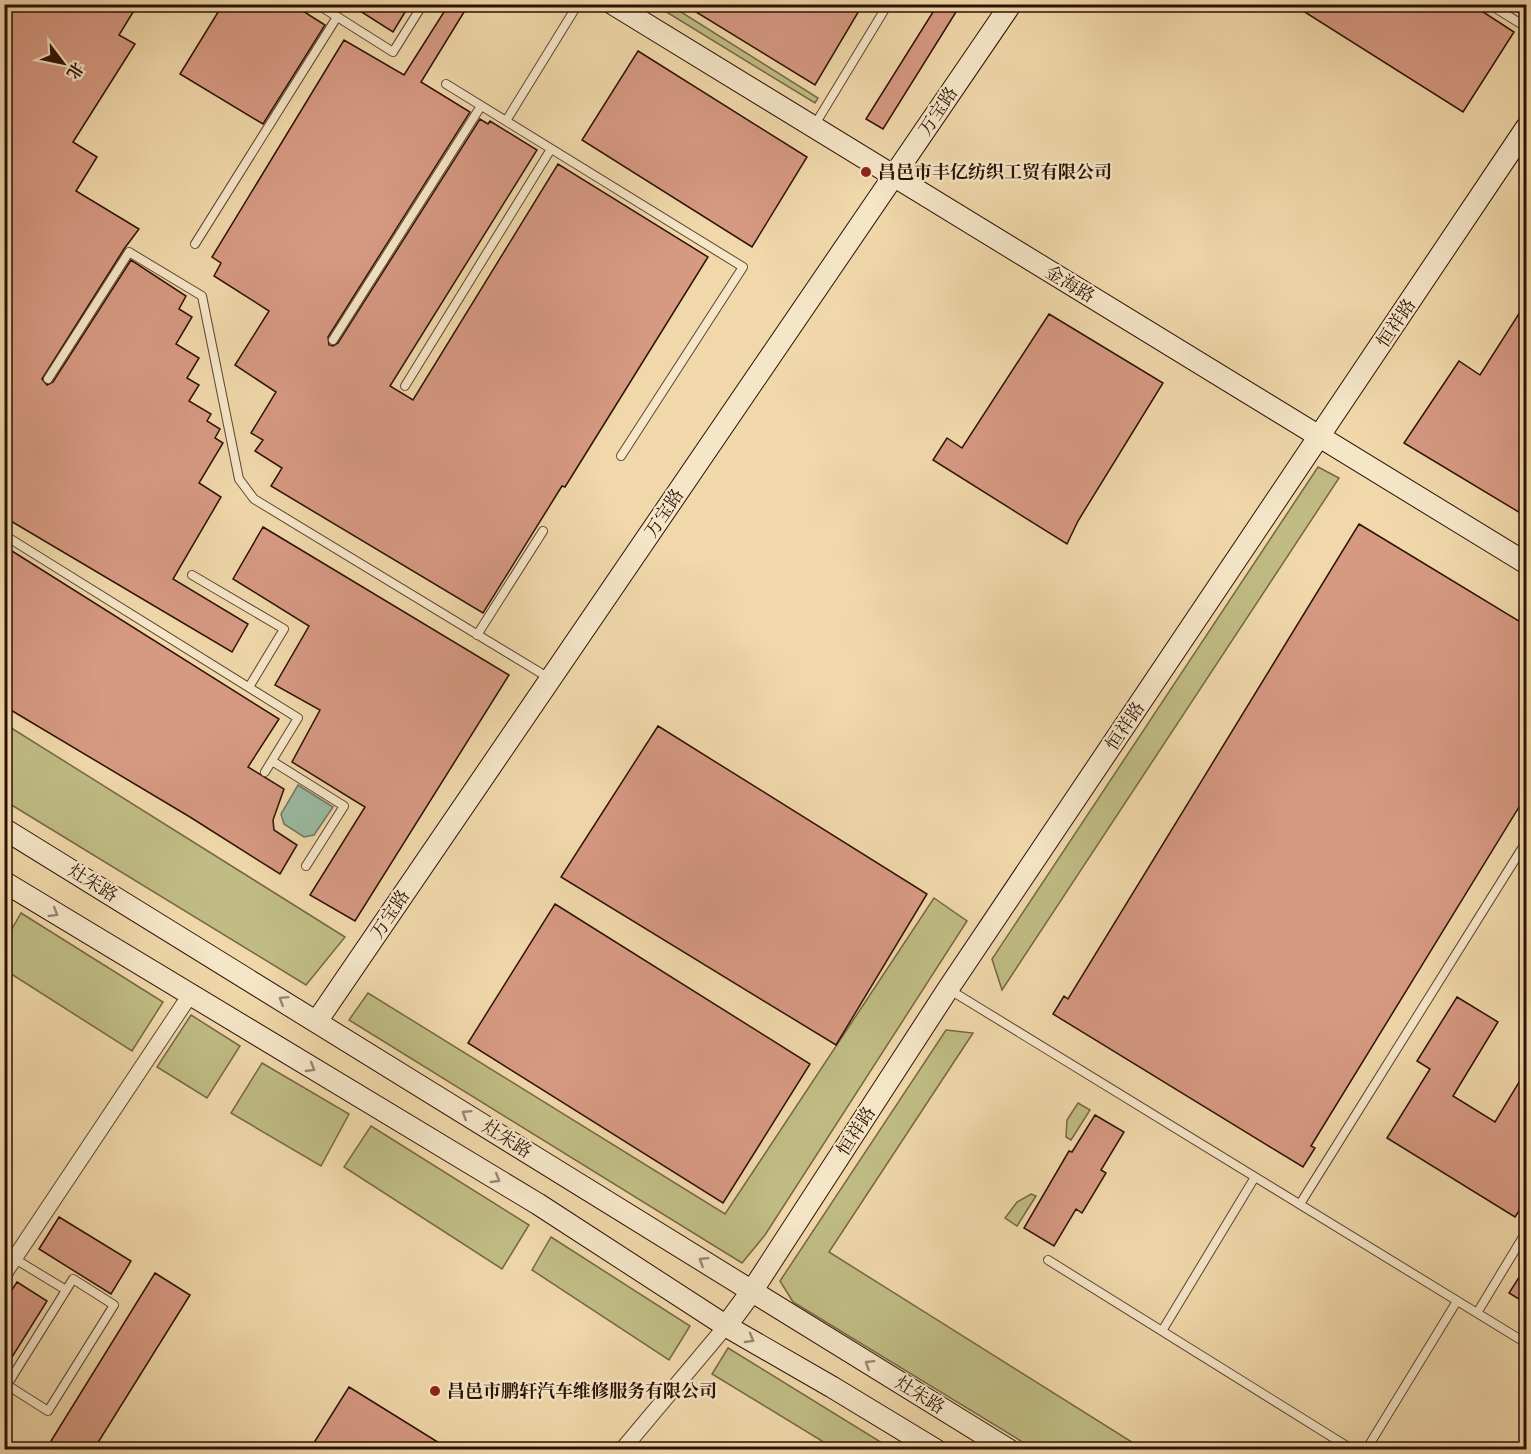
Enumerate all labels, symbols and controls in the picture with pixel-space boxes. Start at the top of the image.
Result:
north arrow [33,33,93,93]
text: 北 [61,58,88,83]
street label: 万宝路 [913,82,963,140]
place label: 昌邑市丰亿纺织工贸有限公司 [878,160,1112,184]
marker: 昌邑市丰亿纺织工贸有限公司 [859,165,873,179]
street label: 金海路 [1041,260,1099,308]
street label: 恒祥路 [1371,294,1421,352]
street label: 万宝路 [639,484,689,542]
street label: 恒祥路 [1100,697,1150,755]
street label: 灶朱路 [64,859,122,907]
street label: 万宝路 [365,885,415,943]
one-way arrow [48,905,59,916]
one-way arrow [279,996,289,1008]
one-way arrow [305,1060,315,1072]
street label: 恒祥路 [831,1102,881,1160]
one-way arrow [462,1110,473,1121]
street label: 灶朱路 [478,1115,536,1163]
one-way arrow [490,1172,500,1183]
one-way arrow [699,1258,710,1269]
one-way arrow [744,1332,754,1344]
one-way arrow [865,1359,875,1371]
street label: 灶朱路 [891,1371,949,1419]
place label: 昌邑市鹏轩汽车维修服务有限公司 [447,1379,717,1403]
marker: 昌邑市鹏轩汽车维修服务有限公司 [428,1384,442,1398]

